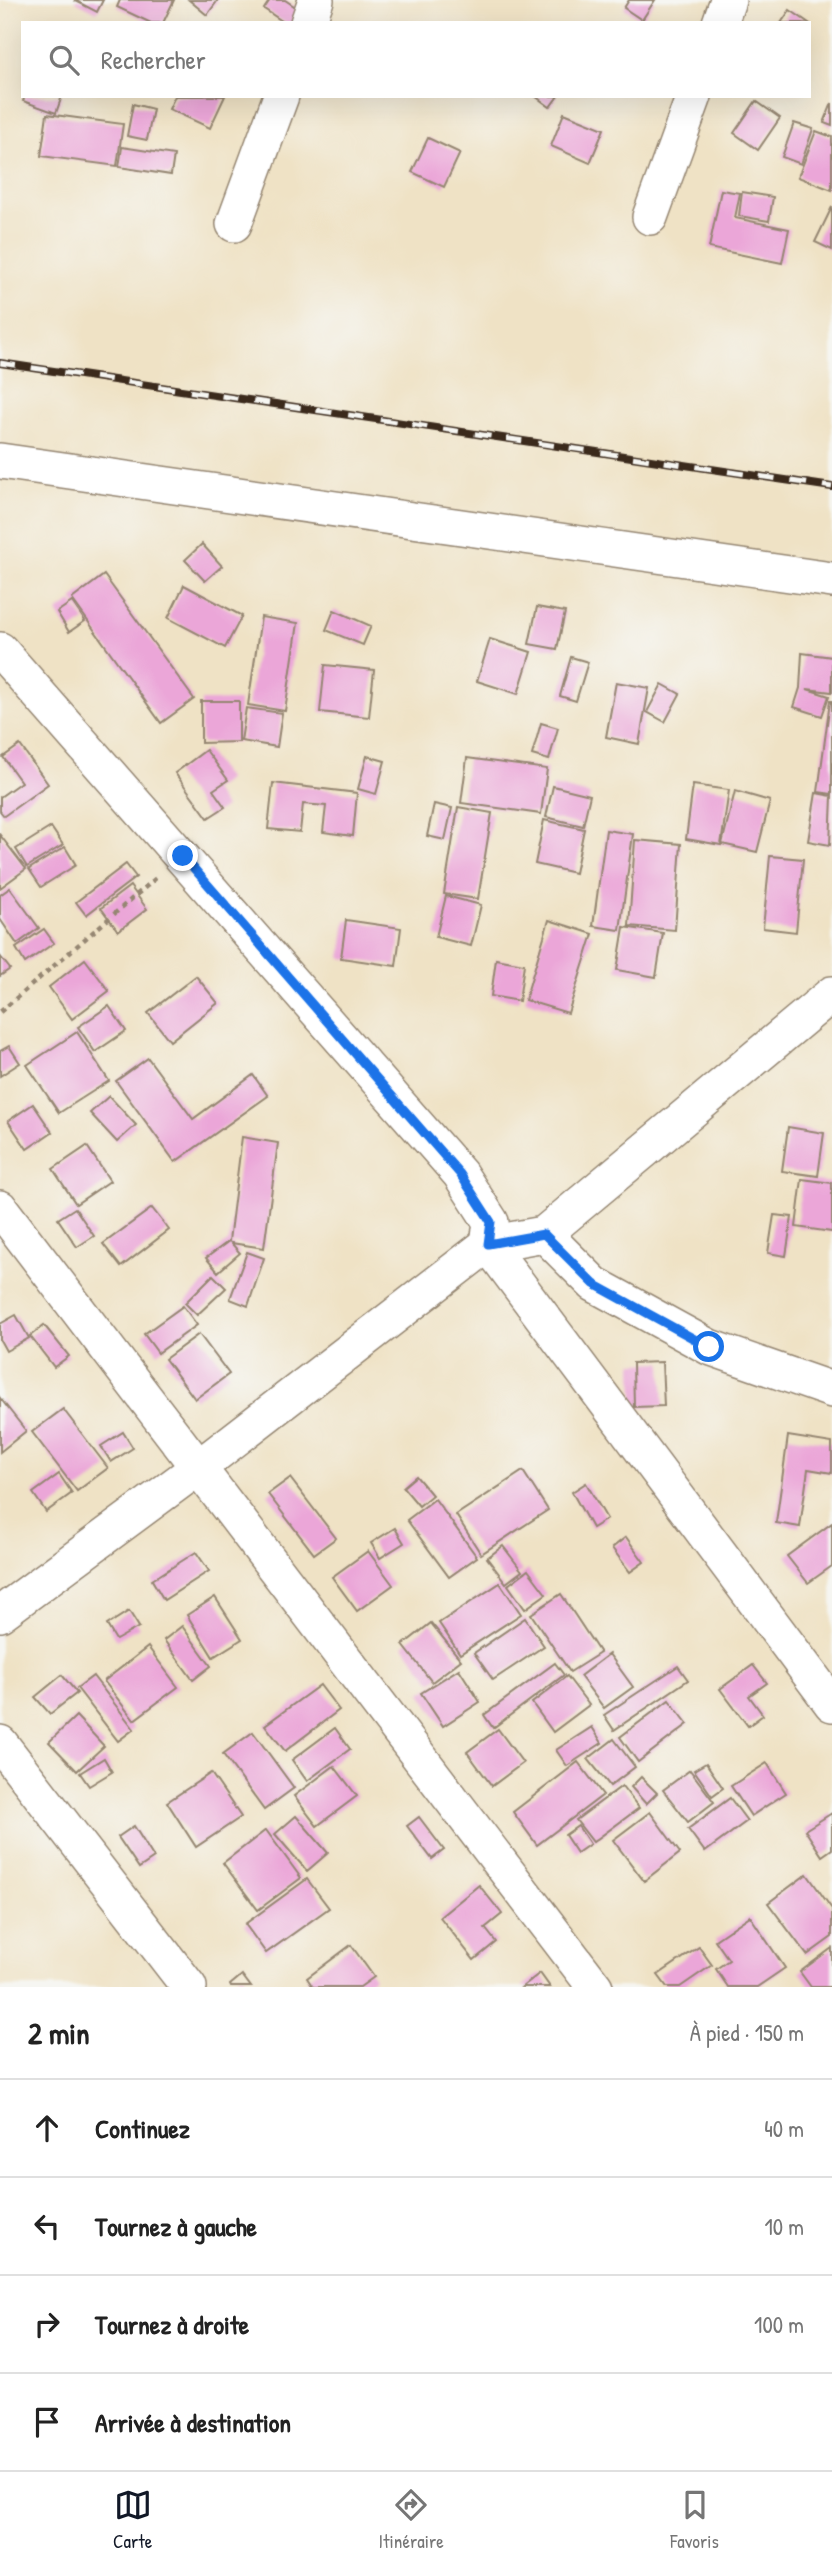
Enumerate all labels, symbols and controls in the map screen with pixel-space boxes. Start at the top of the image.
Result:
search box [21,21,811,98]
icon: search [45,41,83,79]
text: Rechercher [101,42,206,77]
route end [167,840,198,871]
route start [693,1331,724,1362]
text: 2 min [28,2013,90,2053]
text: À pied · 150 m [690,2017,804,2048]
icon: ahead [28,2109,66,2147]
text: Continuez [95,2111,190,2146]
text: 40 m [764,2113,804,2144]
icon: left [28,2207,66,2245]
text: Tournez à gauche [95,2209,257,2244]
text: 10 m [764,2211,804,2242]
icon: right [28,2305,66,2343]
text: Tournez à droite [95,2307,249,2342]
text: 100 m [754,2309,804,2340]
icon: arrive [28,2403,66,2441]
text: Arrivée à destination [95,2405,291,2440]
tab: Carte [113,2486,152,2554]
tab: Itinéraire [379,2486,444,2554]
tab: Favoris [670,2486,719,2554]

